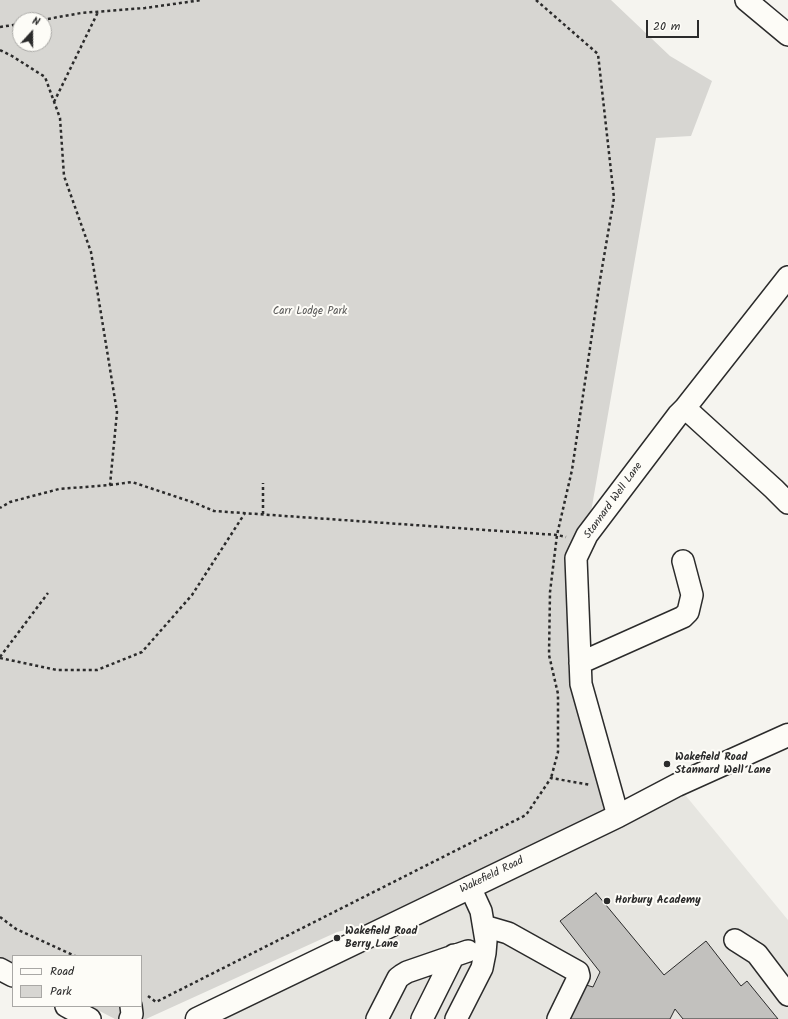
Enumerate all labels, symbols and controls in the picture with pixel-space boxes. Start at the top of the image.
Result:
north arrow [12,12,52,52]
text: N [29,12,42,31]
scale bar [648,12,701,38]
text: 20 m [653,17,680,36]
park label: Carr Lodge Park [273,305,347,319]
street label: Stannard Well Lane [582,460,646,542]
place label: Wakefield Road Stannard Well Lane [675,751,771,777]
marker: Wakefield Road Stannard Well Lane [662,759,672,769]
street label: Wakefield Road [458,855,526,897]
place label: Horbury Academy [615,894,701,908]
marker: Horbury Academy [602,896,612,906]
place label: Wakefield Road Berry Lane [345,925,417,951]
marker: Wakefield Road Berry Lane [332,933,342,943]
legend [12,955,142,1007]
text: Road [50,962,74,981]
text: Park [50,982,72,1001]

